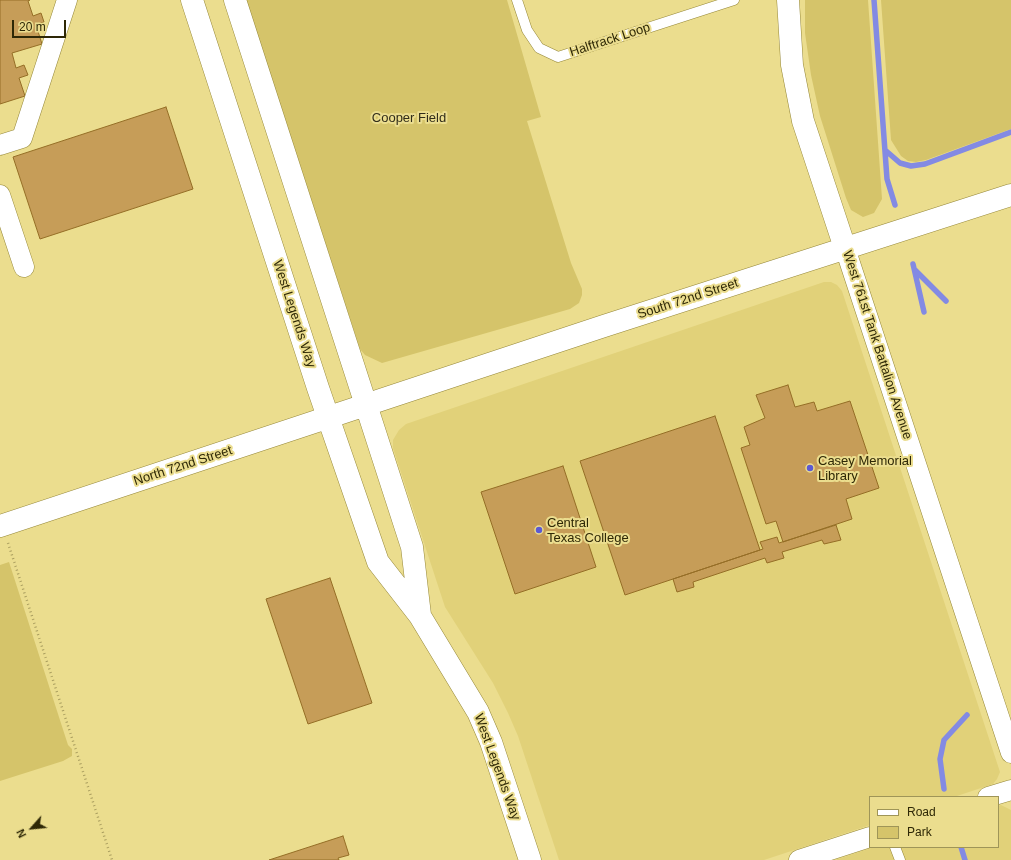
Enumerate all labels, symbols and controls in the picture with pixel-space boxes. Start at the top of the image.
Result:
scale bar [14,12,68,38]
text: 20 m [19,20,46,34]
street label: Halftrack Loop [568,20,652,60]
park label: Cooper Field [372,110,446,126]
street label: West 761st Tank Battalion Avenue [839,249,915,441]
street label: West Legends Way [269,258,319,370]
street label: South 72nd Street [636,275,740,323]
street label: North 72nd Street [132,443,234,489]
place label: Casey Memorial Library [818,453,912,484]
marker: Casey Memorial Library [805,463,815,473]
place label: Central Texas College [547,515,629,546]
marker: Central Texas College [534,525,544,535]
street label: West Legends Way [471,712,523,822]
legend [869,796,999,848]
text: Road [907,805,936,819]
north arrow [12,808,52,848]
text: Park [907,825,932,839]
text: N [14,827,28,840]

